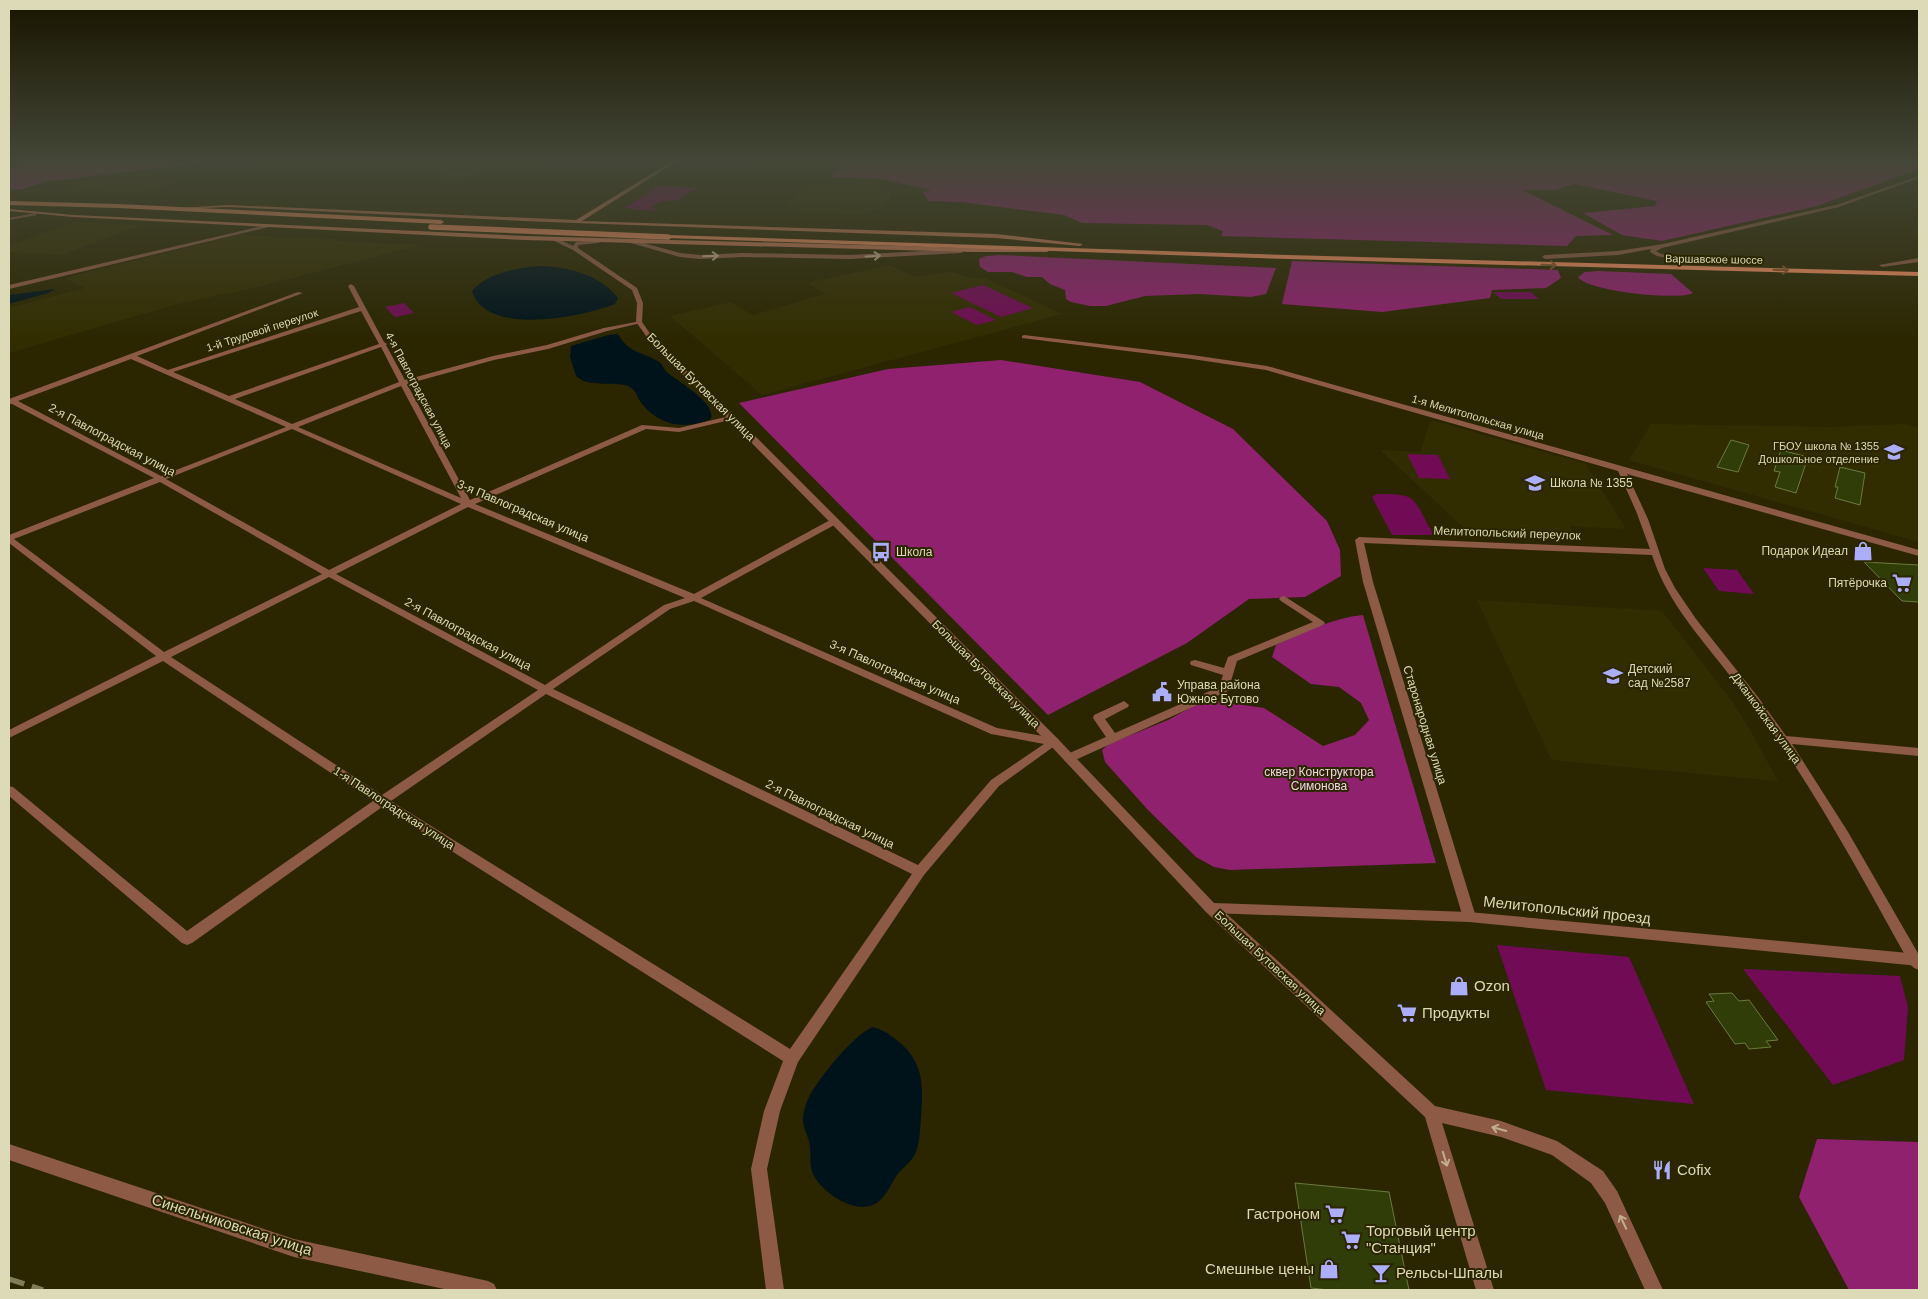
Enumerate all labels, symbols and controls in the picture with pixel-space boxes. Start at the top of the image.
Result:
one-way arrow [703,252,719,261]
one-way arrow [865,252,881,261]
street label: Варшавское шоссе [1665,252,1763,266]
one-way arrow [1541,260,1557,269]
one-way arrow [1773,266,1789,275]
street label: 1-й Трудовой переулок [205,306,320,354]
street label: 4-я Павлоградская улица [383,330,455,451]
street label: Большая Бутовская улица [644,330,758,444]
street label: 1-я Мелитопольская улица [1410,392,1547,442]
street label: 2-я Павлоградская улица [46,401,178,480]
place label: ГБОУ школа № 1355 Дошкольное отделение [1759,440,1879,465]
school or university icon: ГБОУ школа № 1355 Дошкольное отделение [1883,441,1905,463]
school or university icon: Школа № 1355 [1524,472,1546,494]
place label: Школа № 1355 [1550,476,1633,490]
street label: 3-я Павлоградская улица [455,477,591,545]
street label: Мелитопольский переулок [1433,523,1582,543]
shop icon: Подарок Идеал [1852,540,1874,562]
bus stop icon: Школа [870,541,892,563]
place label: Подарок Идеал [1761,544,1848,558]
place label: Школа [896,545,933,559]
supermarket icon: Пятёрочка [1891,572,1913,594]
place label: Пятёрочка [1828,576,1887,590]
street label: 2-я Павлоградская улица [402,595,534,674]
street label: Большая Бутовская улица [929,617,1043,731]
street label: 3-я Павлоградская улица [828,637,963,707]
place label: Детский сад №2587 [1628,662,1691,690]
street label: Старонародная улица [1400,664,1450,786]
school or university icon: Детский сад №2587 [1602,665,1624,687]
street label: Джанкойская улица [1728,670,1804,767]
place label: Управа района Южное Бутово [1177,678,1261,706]
public building icon: Управа района Южное Бутово [1151,681,1173,703]
street label: 1-я Павлоградская улица [331,764,457,853]
park label: сквер Конструктора Симонова [1264,765,1374,793]
street label: 2-я Павлоградская улица [763,777,897,851]
street label: Мелитопольский проезд [1482,892,1652,927]
street label: Большая Бутовская улица [1212,908,1329,1018]
shop icon: Ozon [1448,975,1470,997]
place label: Ozon [1474,977,1510,994]
supermarket icon: Продукты [1396,1002,1418,1024]
place label: Продукты [1422,1004,1490,1021]
one-way arrow [1492,1123,1508,1133]
one-way arrow [1440,1151,1450,1167]
restaurant icon: Cofix [1651,1159,1673,1181]
place label: Cofix [1677,1161,1712,1178]
street label: Синельниковская улица [150,1191,315,1259]
supermarket icon: Гастроном [1324,1203,1346,1225]
place label: Гастроном [1246,1205,1320,1222]
one-way arrow [1617,1215,1627,1230]
place label: Торговый центр "Станция" [1366,1222,1476,1256]
supermarket icon: Торговый центр "Станция" [1340,1229,1362,1251]
shop icon: Смешные цены [1318,1258,1340,1280]
place label: Смешные цены [1205,1260,1314,1277]
bar icon: Рельсы-Шпалы [1370,1262,1392,1284]
place label: Рельсы-Шпалы [1396,1264,1503,1281]

